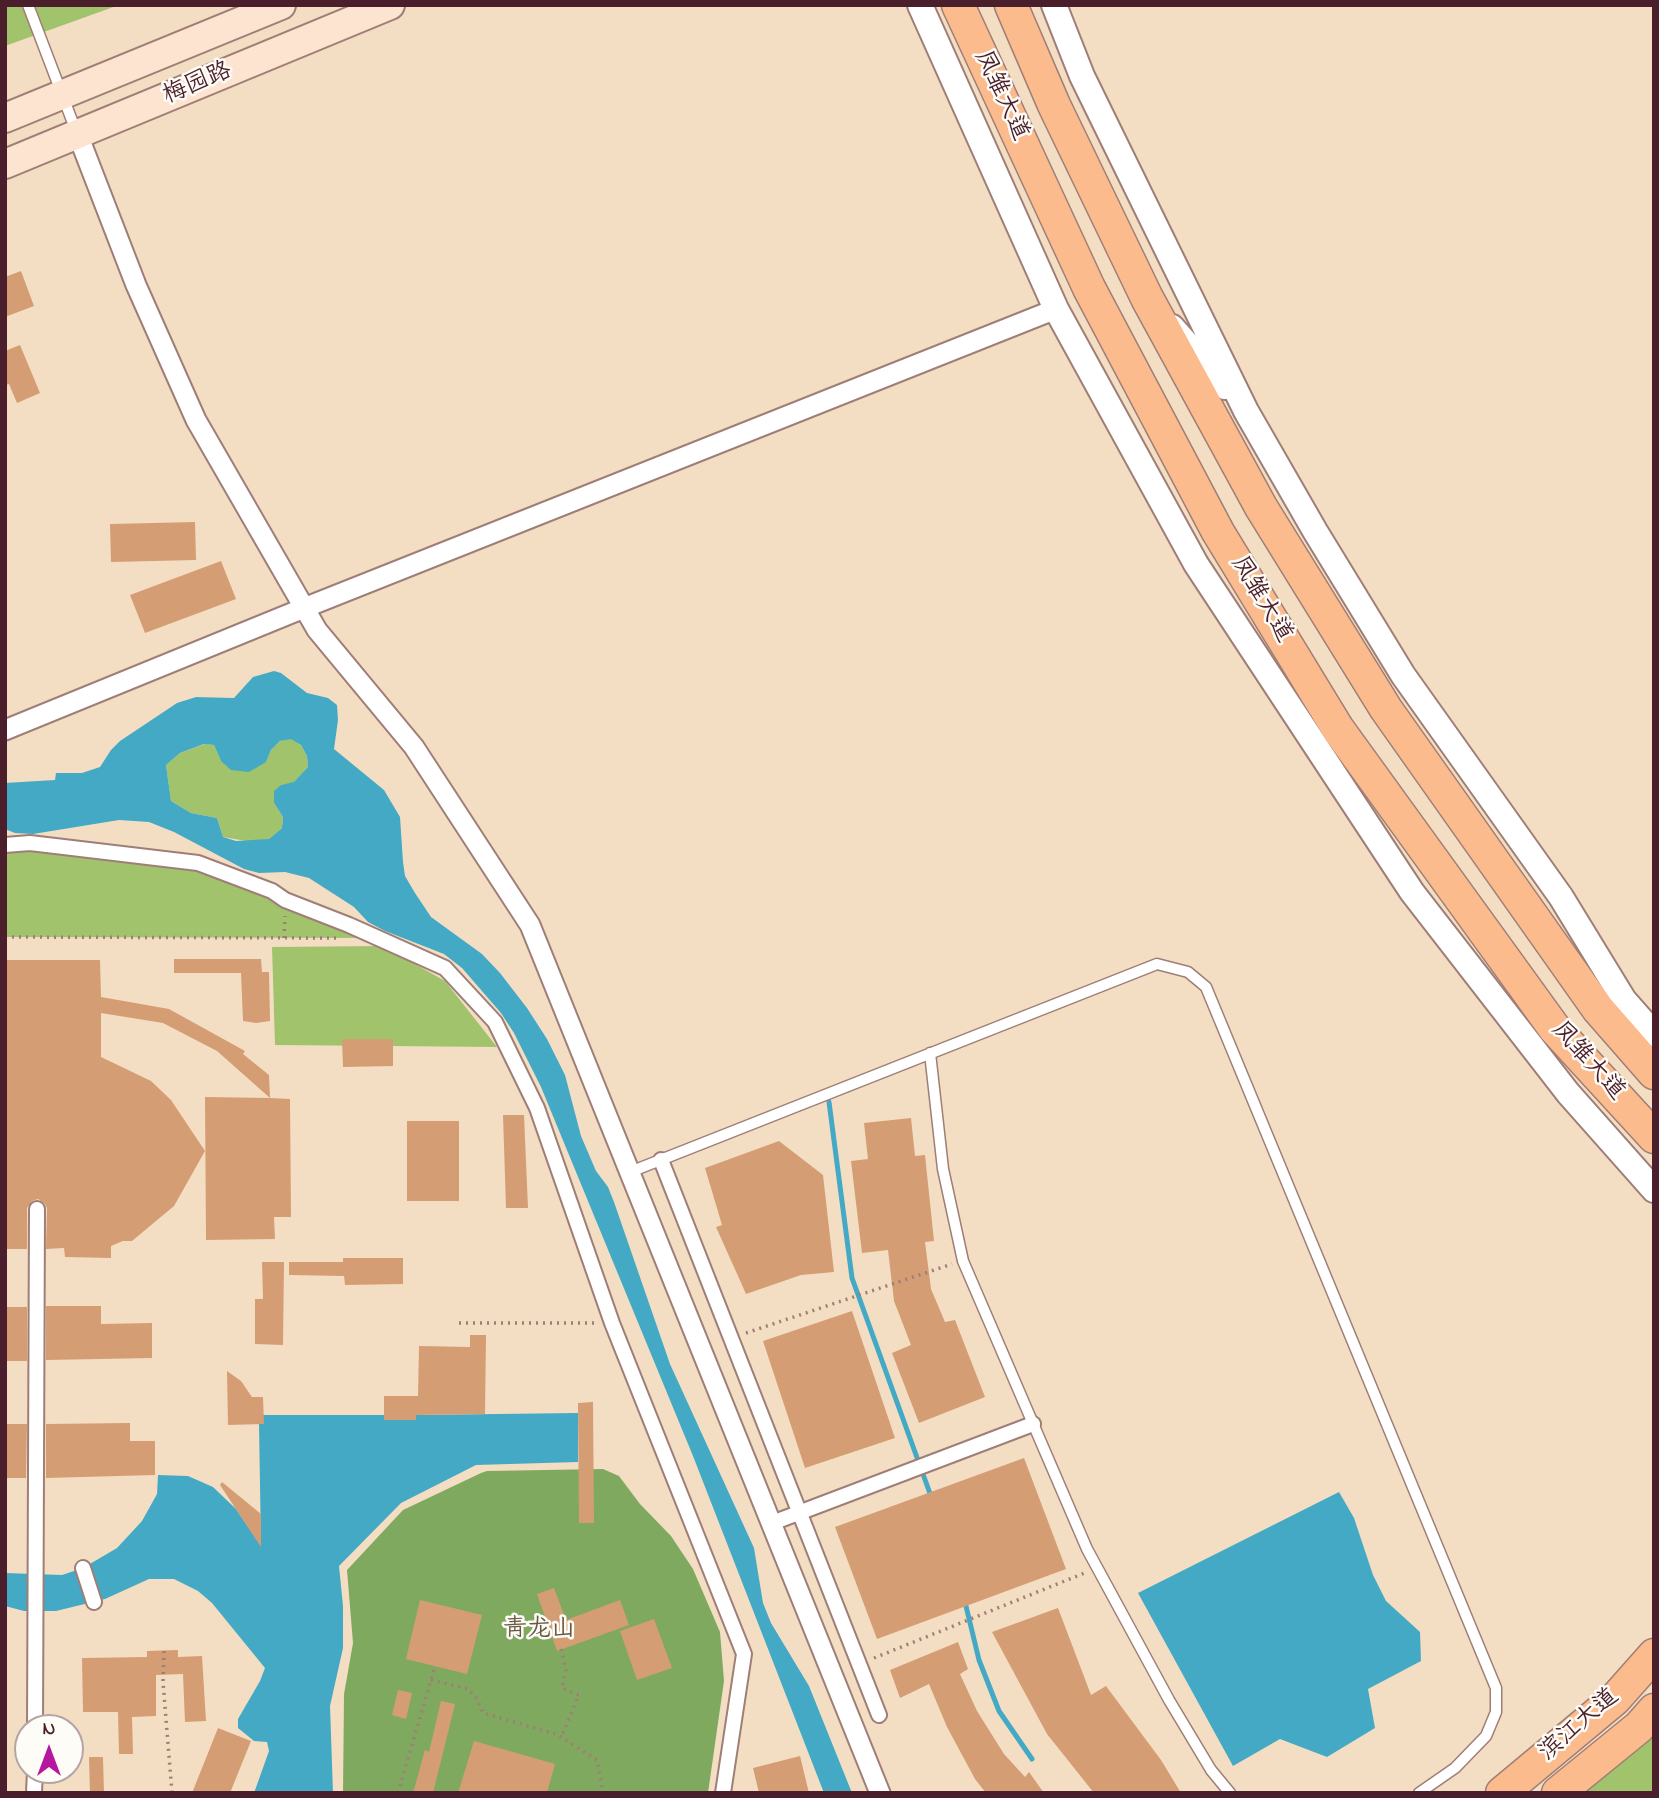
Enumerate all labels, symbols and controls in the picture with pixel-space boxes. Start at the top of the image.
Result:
street label: 凤雏大道 [967,46,1033,146]
street label: 梅园路 [159,58,237,112]
street label: 凤雏大道 [1223,551,1297,649]
street label: 凤雏大道 [1544,1017,1630,1107]
park label: 青龙山 [503,1617,575,1645]
street label: 滨江大道 [1534,1684,1626,1768]
north arrow [14,1714,84,1784]
text: N [43,1716,55,1743]

